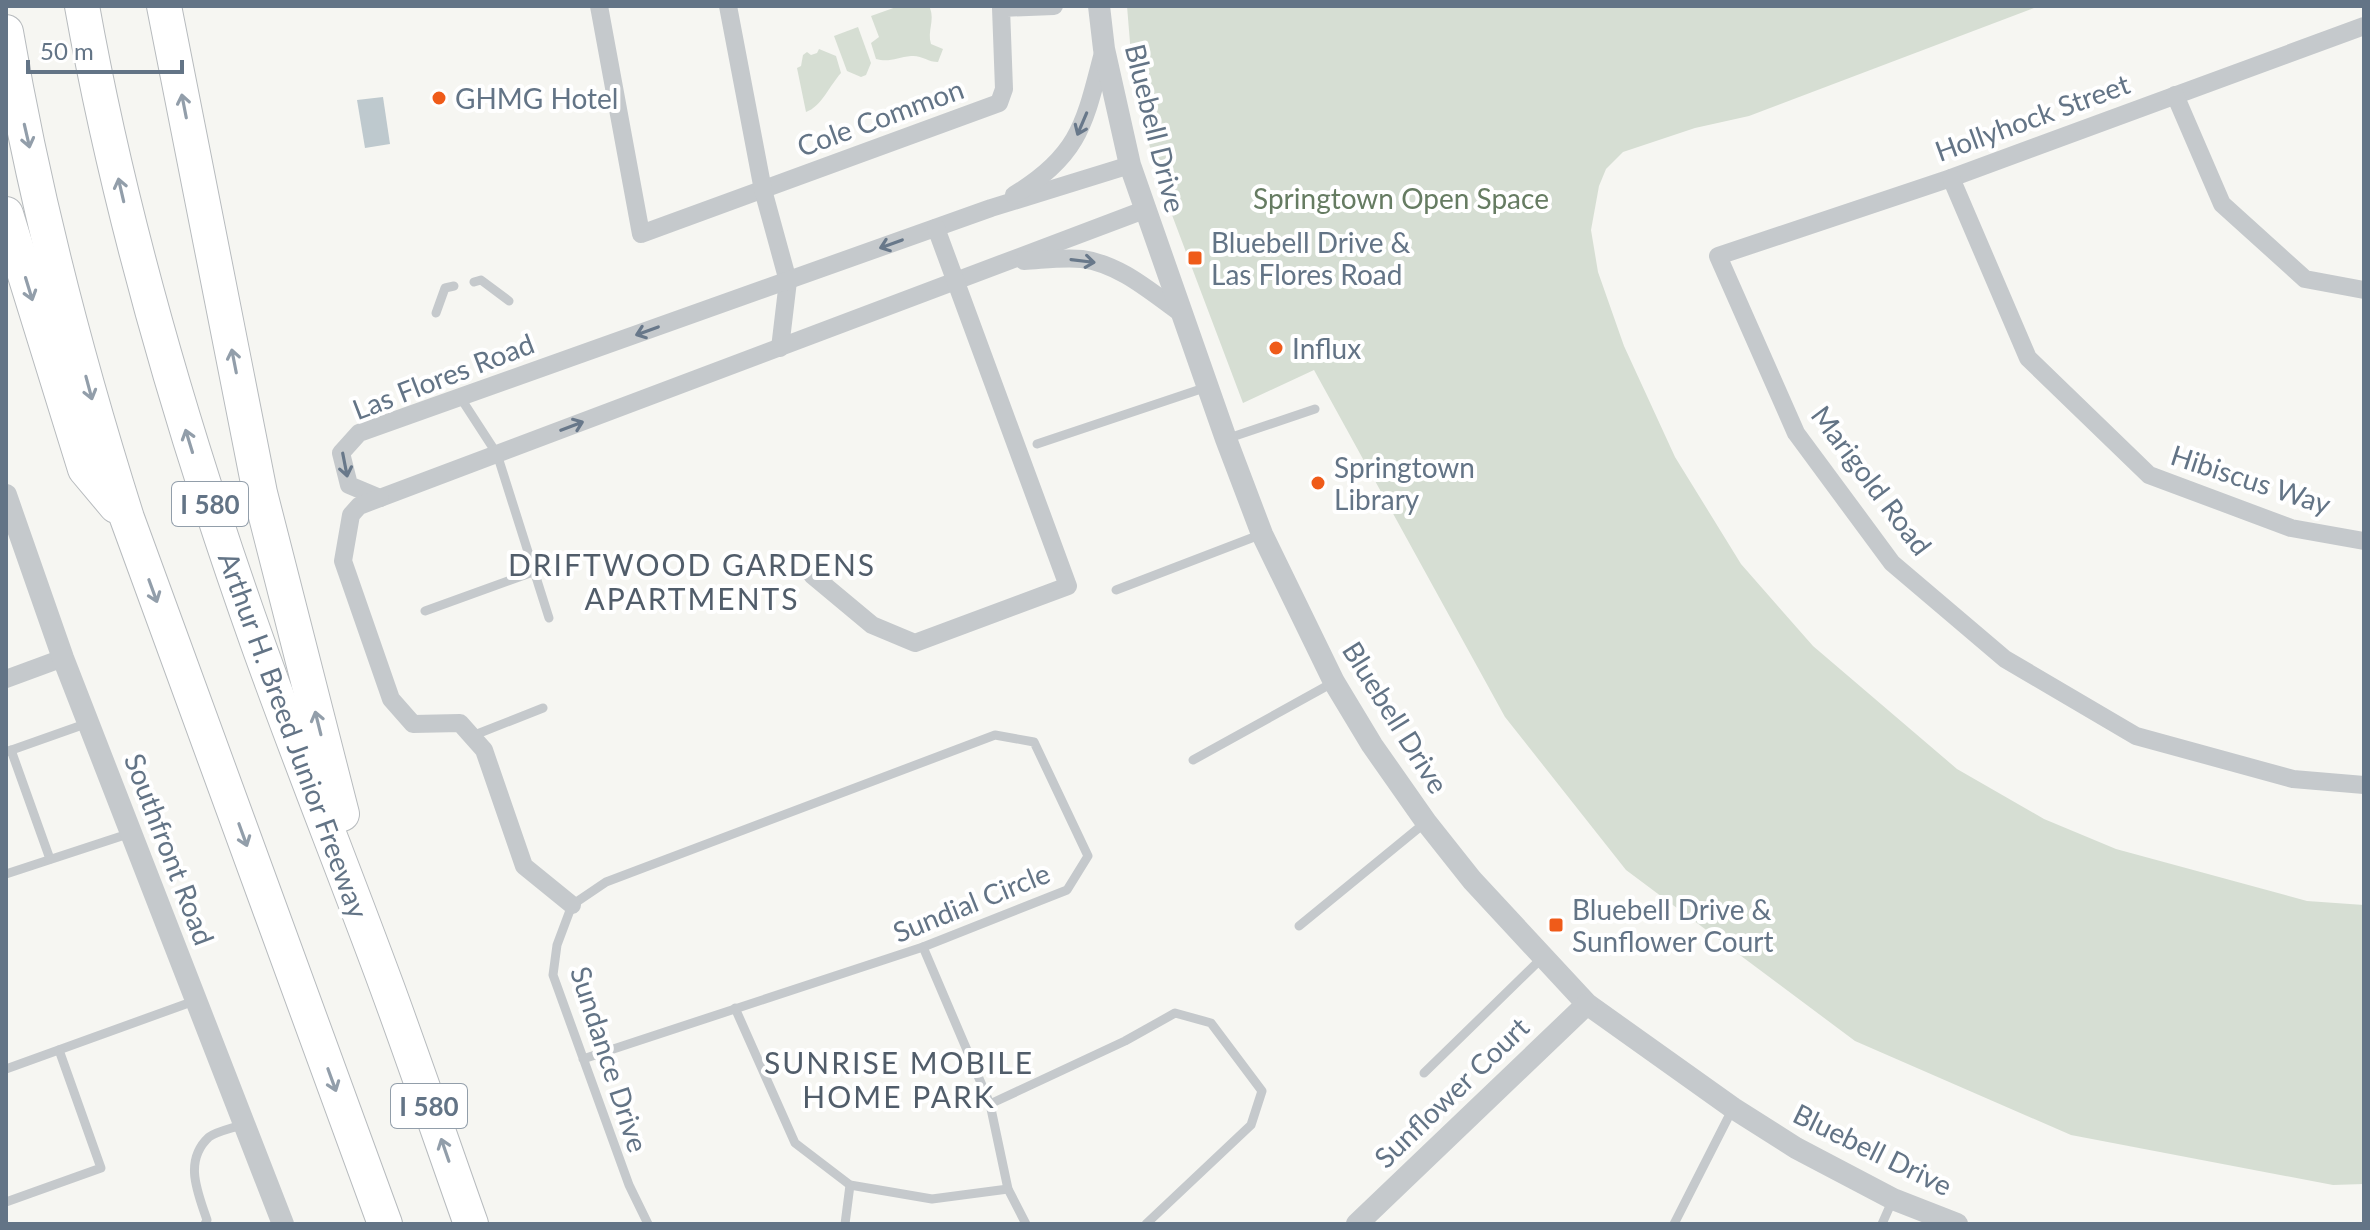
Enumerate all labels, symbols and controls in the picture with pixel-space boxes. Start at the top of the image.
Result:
scale bar [28,24,182,74]
text: 50 m [40,36,94,65]
street label: Bluebell Drive [1119,40,1193,216]
street label: Hollyhock Street [1930,66,2134,168]
street label: Cole Common [792,71,968,163]
place label: GHMG Hotel [455,81,618,115]
marker: GHMG Hotel [430,89,448,107]
one-way arrow [175,93,190,119]
one-way arrow [1074,111,1088,136]
one-way arrow [20,123,35,148]
one-way arrow [113,178,128,203]
park label: Springtown Open Space [1253,181,1549,215]
place label: Bluebell Drive & Las Flores Road [1211,225,1411,291]
one-way arrow [880,238,904,252]
marker: Bluebell Drive & Las Flores Road [1186,249,1204,267]
one-way arrow [1070,254,1095,269]
one-way arrow [23,276,37,301]
one-way arrow [635,325,659,339]
street label: Las Flores Road [348,326,538,426]
place label: Influx [1292,331,1361,365]
marker: Influx [1267,339,1285,357]
one-way arrow [226,348,241,374]
one-way arrow [82,375,97,401]
street label: Marigold Road [1805,399,1939,561]
one-way arrow [559,418,584,432]
one-way arrow [181,429,195,454]
street label: Hibiscus Way [2167,437,2336,521]
place label: Springtown Library [1334,450,1475,516]
one-way arrow [338,451,353,477]
marker: Springtown Library [1309,474,1327,492]
road number: I 580 [172,482,248,526]
district label: DRIFTWOOD GARDENS APARTMENTS [508,546,876,616]
street label: Arthur H. Breed Junior Freeway [212,547,376,923]
one-way arrow [147,578,162,603]
street label: Bluebell Drive [1336,635,1456,799]
one-way arrow [310,711,325,736]
street label: Southfront Road [118,749,222,949]
one-way arrow [237,823,251,847]
street label: Sundial Circle [888,855,1054,949]
place label: Bluebell Drive & Sunflower Court [1572,892,1774,958]
marker: Bluebell Drive & Sunflower Court [1547,916,1565,934]
street label: Sundance Drive [564,962,656,1156]
street label: Sunflower Court [1367,1010,1535,1174]
district label: SUNRISE MOBILE HOME PARK [764,1044,1034,1114]
one-way arrow [326,1067,340,1091]
road number: I 580 [391,1084,467,1128]
street label: Bluebell Drive [1788,1096,1958,1202]
one-way arrow [437,1139,451,1163]

